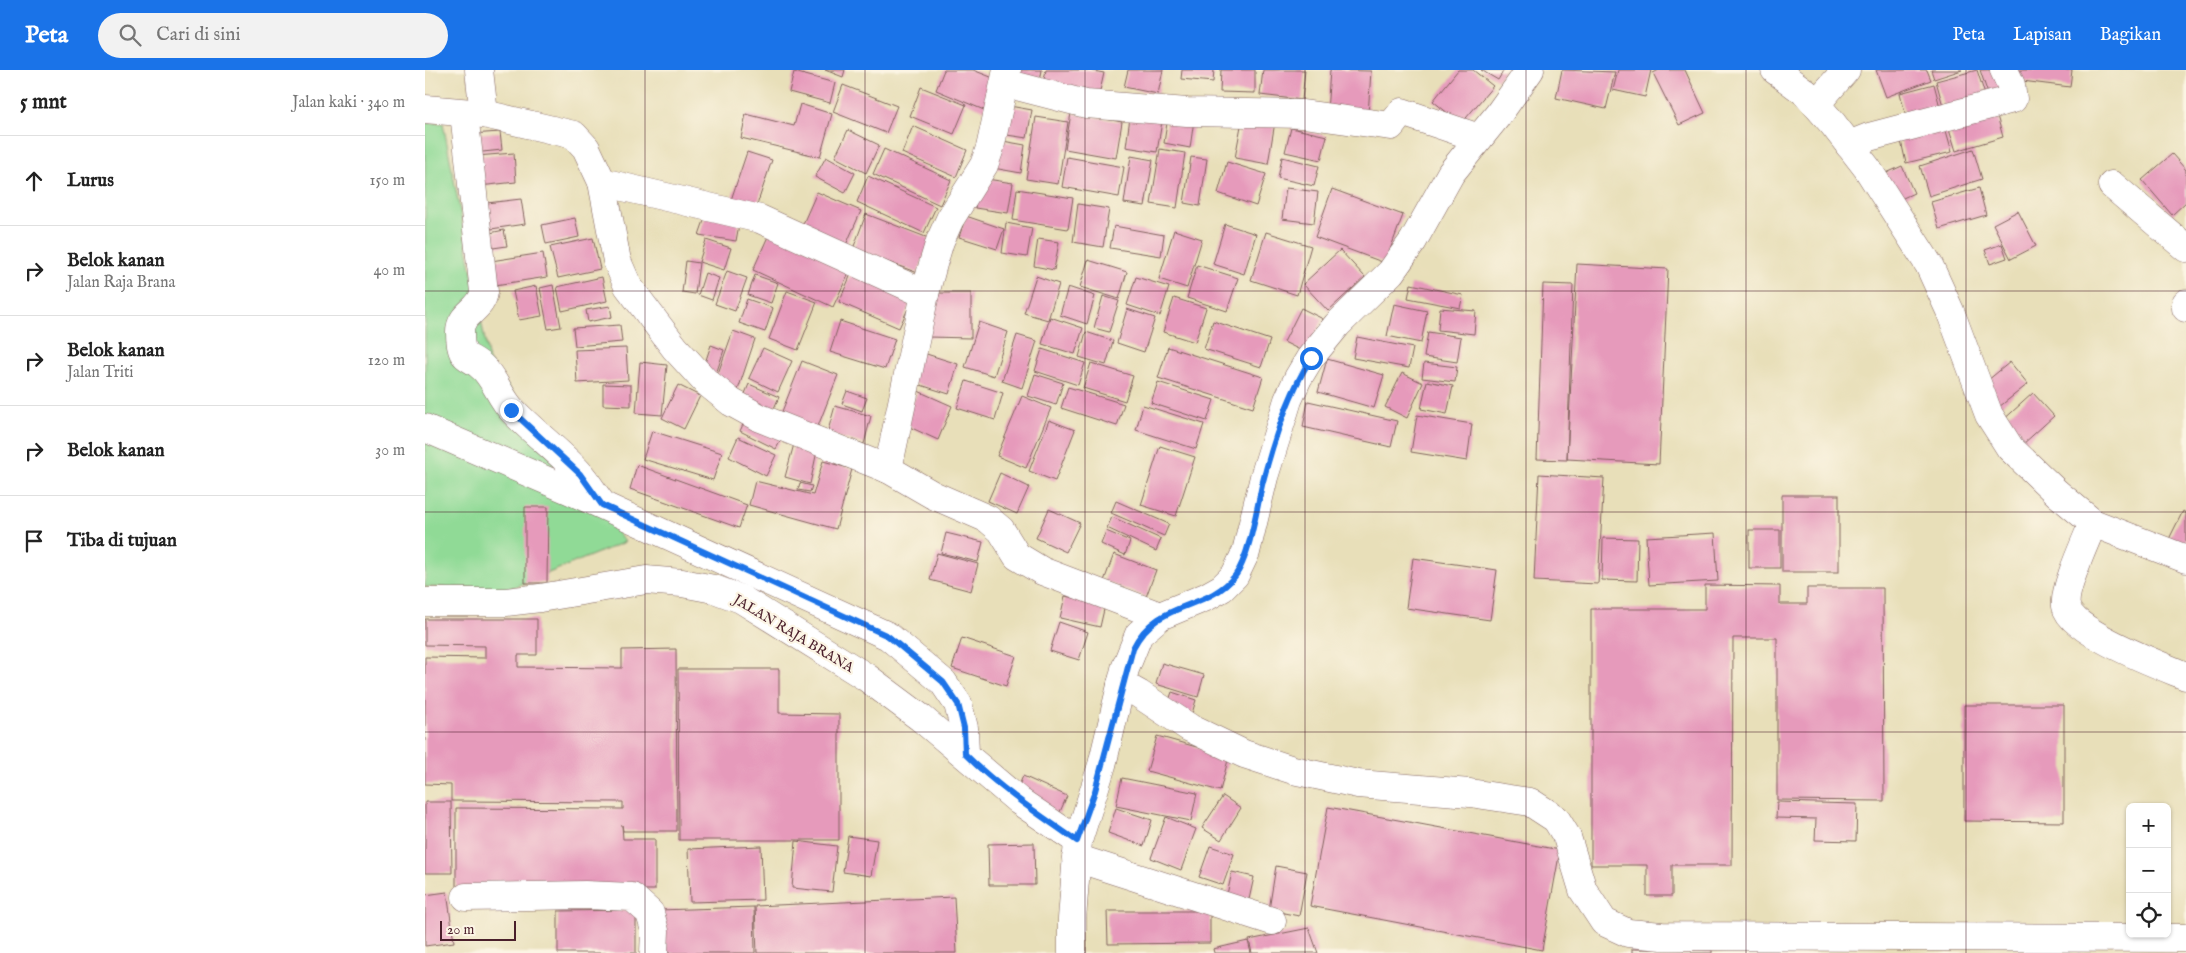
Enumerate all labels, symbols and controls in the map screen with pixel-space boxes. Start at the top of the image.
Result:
search box [98,13,448,58]
text: Peta [25,20,68,51]
icon: search [116,21,144,49]
text: Cari di sini [156,23,241,47]
text: Peta [1953,24,1985,47]
text: Lapisan [2013,24,2072,47]
text: Bagikan [2100,24,2161,47]
text: 5 mnt [20,89,67,116]
text: Jalan kaki · 340 m [292,93,405,113]
icon: ahead [20,167,48,195]
text: Lurus [67,169,114,193]
text: 150 m [370,171,405,191]
text: Belok kanan [67,249,165,273]
icon: right [20,257,48,285]
text: 40 m [373,261,405,281]
text: Jalan Raja Brana [67,273,175,293]
text: Belok kanan [67,339,165,363]
icon: right [20,347,48,375]
route start [1300,347,1323,370]
text: 120 m [368,351,405,371]
text: Jalan Triti [67,363,134,383]
route end [500,399,523,422]
icon: right [20,437,48,465]
text: Belok kanan [67,439,165,463]
text: 30 m [375,441,405,461]
icon: arrive [20,527,48,555]
text: Tiba di tujuan [67,529,177,553]
street label: JALAN RAJA BRANA [728,590,858,677]
map controls [2126,803,2171,938]
button: + [2126,803,2171,848]
button: − [2126,848,2171,893]
button: locate [2126,893,2171,938]
scale bar [440,918,516,941]
text: 20 m [447,921,474,939]

